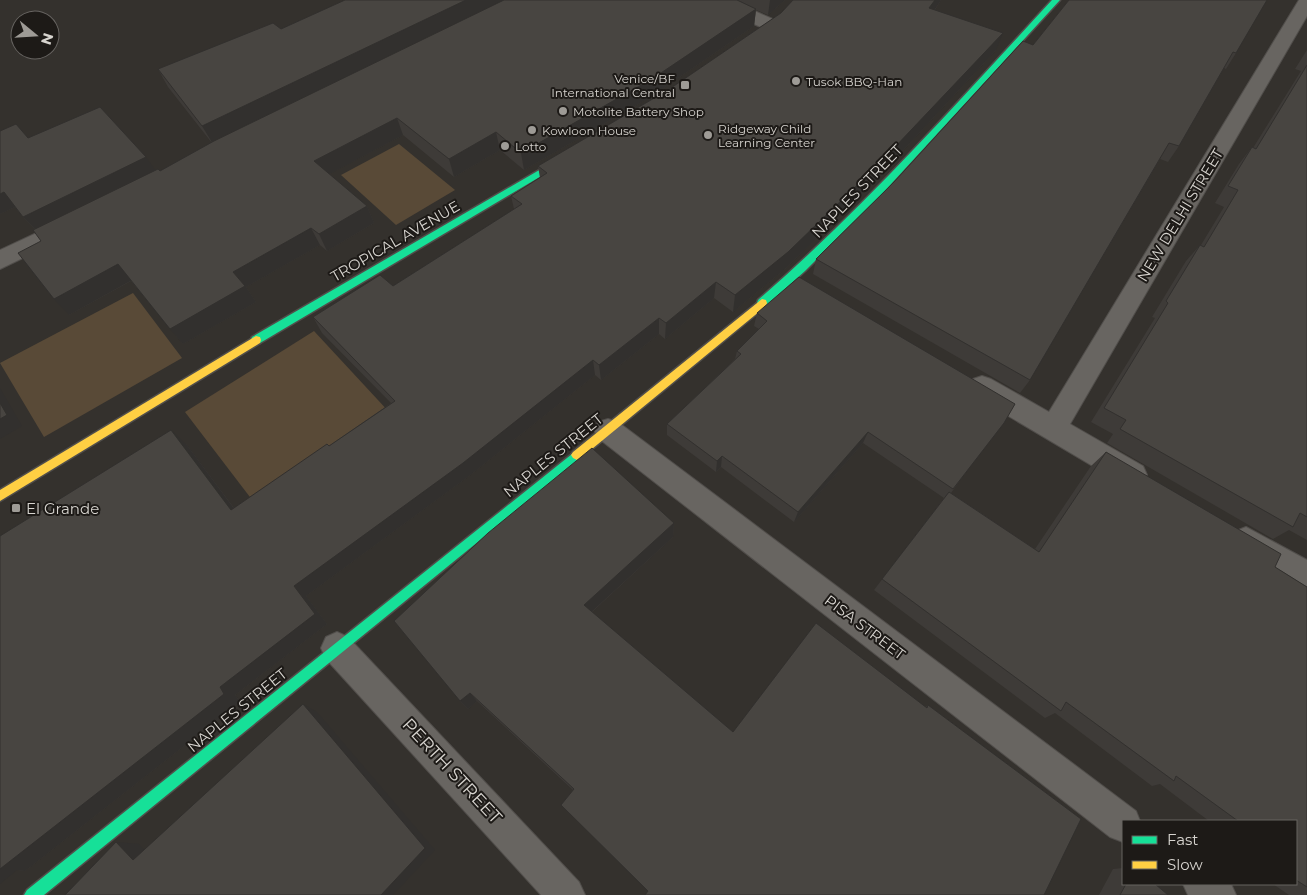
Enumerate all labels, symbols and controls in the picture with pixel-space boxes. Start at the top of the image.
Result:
north arrow [10,10,60,60]
text: N [37,31,58,47]
place label: Venice/BF International Central [551,71,675,100]
place label: Tusok BBQ-Han [806,74,902,89]
marker: Tusok BBQ-Han [790,75,802,87]
marker: Venice/BF International Central [679,79,691,91]
place label: Motolite Battery Shop [573,104,704,119]
marker: Motolite Battery Shop [557,105,569,117]
place label: Ridgeway Child Learning Center [718,121,815,150]
place label: Kowloon House [542,123,636,138]
marker: Kowloon House [526,124,538,136]
marker: Ridgeway Child Learning Center [702,129,714,141]
place label: Lotto [515,139,546,154]
marker: Lotto [499,140,511,152]
street label: NAPLES STREET [808,140,907,242]
street label: NEW DELHI STREET [1133,145,1227,285]
street label: TROPICAL AVENUE [327,196,463,286]
street label: NAPLES STREET [499,409,607,501]
place label: El Grande [26,499,99,518]
marker: El Grande [10,502,22,514]
street label: PISA STREET [821,590,909,664]
street label: NAPLES STREET [183,664,291,756]
street label: PERTH STREET [398,714,507,829]
legend [1122,820,1297,885]
text: Fast [1167,830,1198,849]
text: Slow [1167,855,1203,874]

